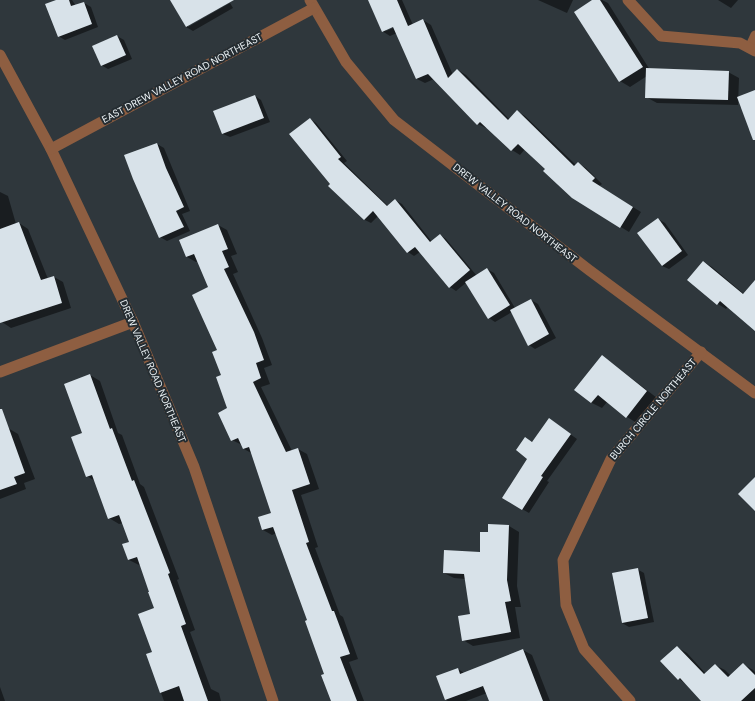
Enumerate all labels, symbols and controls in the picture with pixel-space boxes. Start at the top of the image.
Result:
street label: EAST DREW VALLEY ROAD NORTHEAST [100,30,265,126]
street label: DREW VALLEY ROAD NORTHEAST [450,161,580,266]
street label: DREW VALLEY ROAD NORTHEAST [117,298,189,445]
street label: BURCH CIRCLE NORTHEAST [607,356,699,462]

